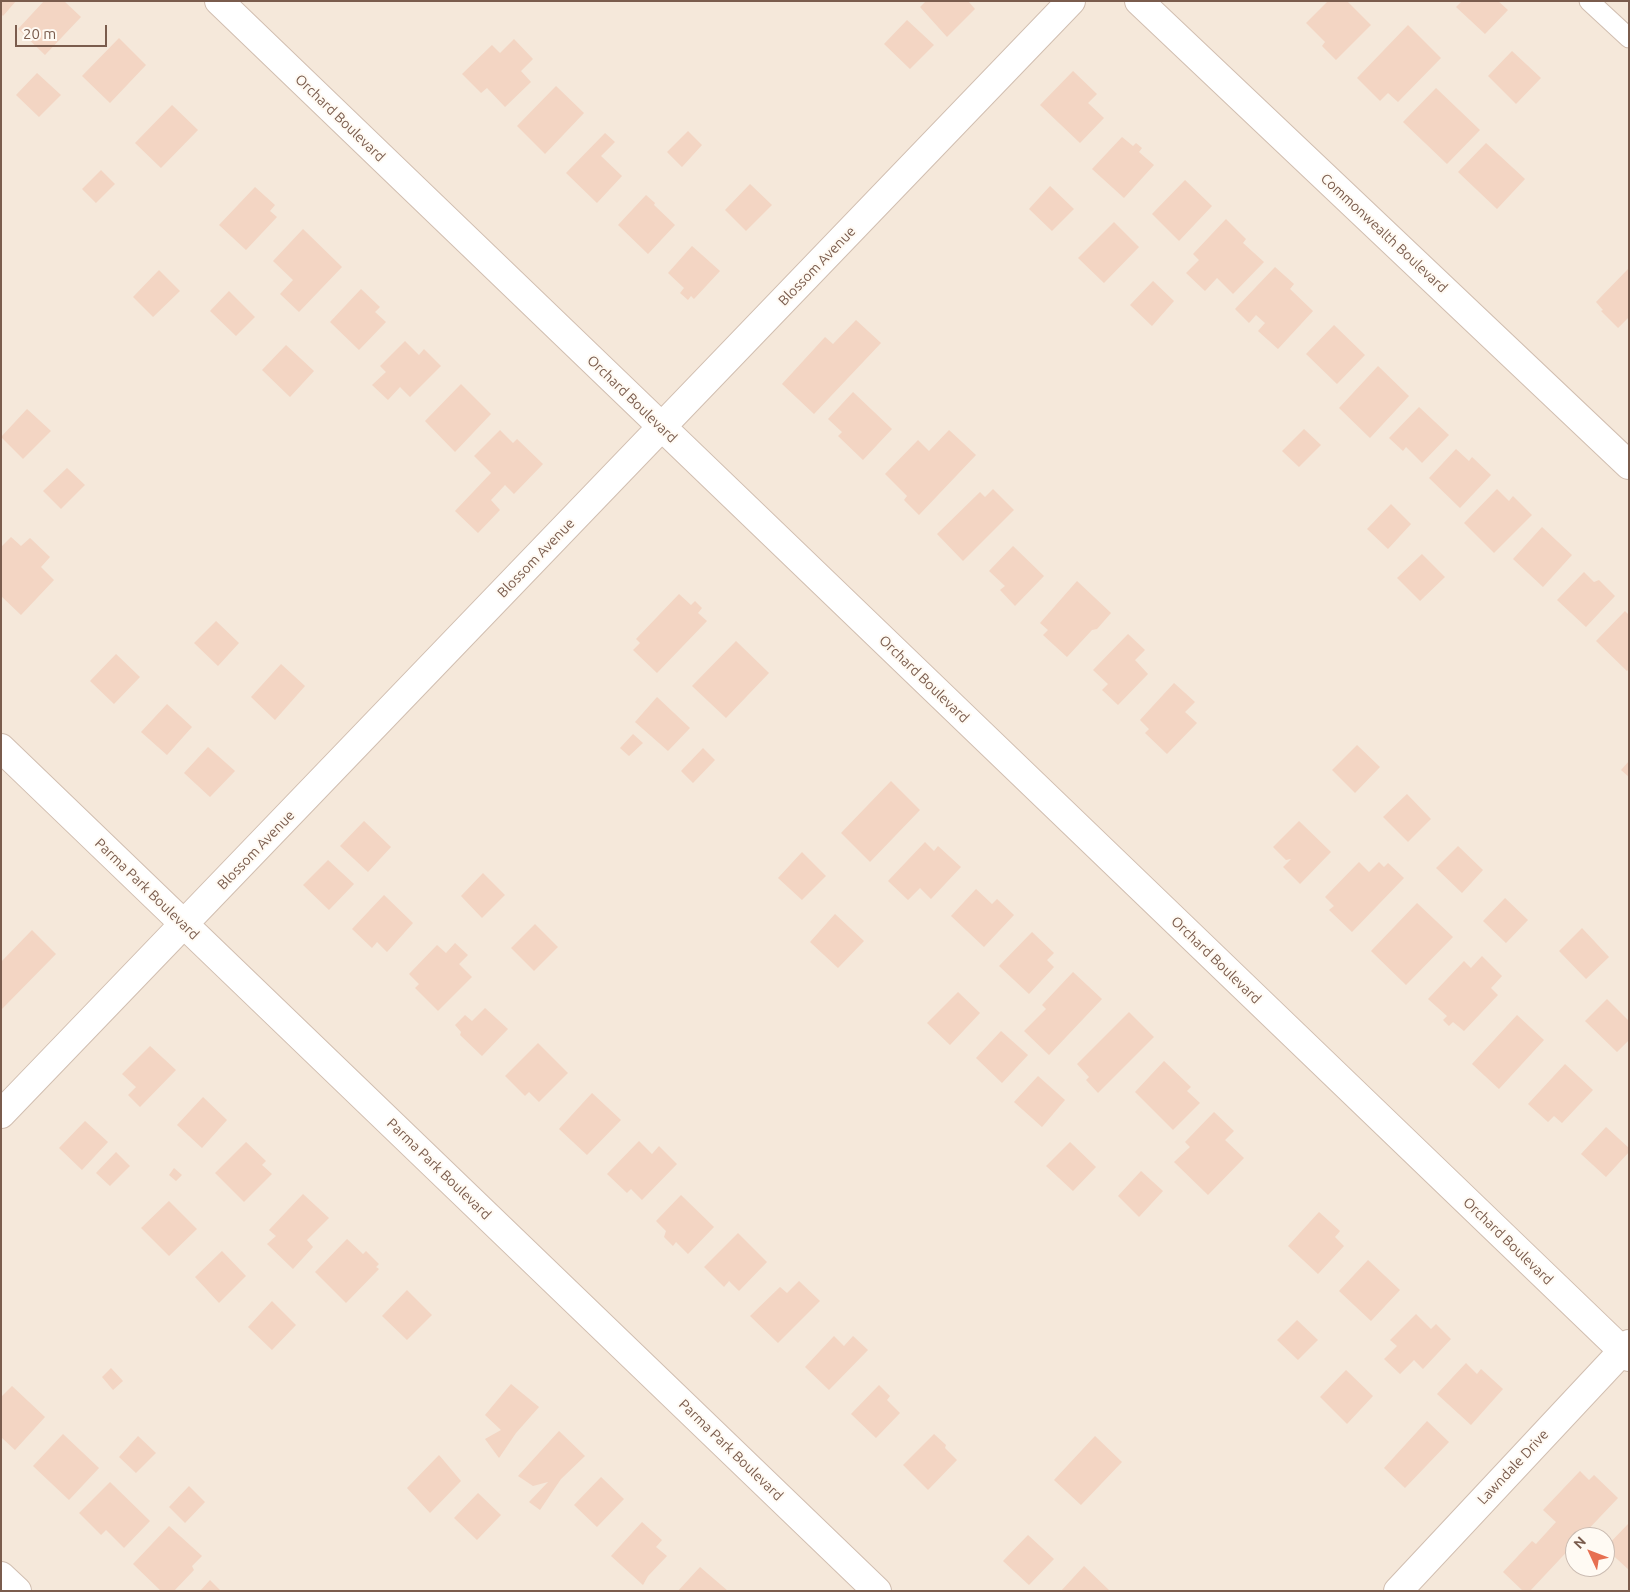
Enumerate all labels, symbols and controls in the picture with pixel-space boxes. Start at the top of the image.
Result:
scale bar [18,15,110,47]
text: 20 m [23,25,56,42]
street label: Orchard Boulevard [292,71,388,165]
street label: Commonwealth Boulevard [1317,170,1451,296]
street label: Blossom Avenue [775,223,859,309]
street label: Orchard Boulevard [584,352,680,446]
street label: Blossom Avenue [494,515,578,601]
street label: Orchard Boulevard [876,632,972,726]
street label: Blossom Avenue [214,807,298,893]
street label: Parma Park Boulevard [91,835,203,943]
street label: Orchard Boulevard [1168,913,1264,1007]
street label: Parma Park Boulevard [383,1115,495,1223]
street label: Orchard Boulevard [1460,1194,1556,1288]
street label: Parma Park Boulevard [675,1396,787,1504]
street label: Lawndale Drive [1474,1426,1552,1508]
north arrow [1565,1527,1615,1577]
text: N [1570,1533,1589,1552]

